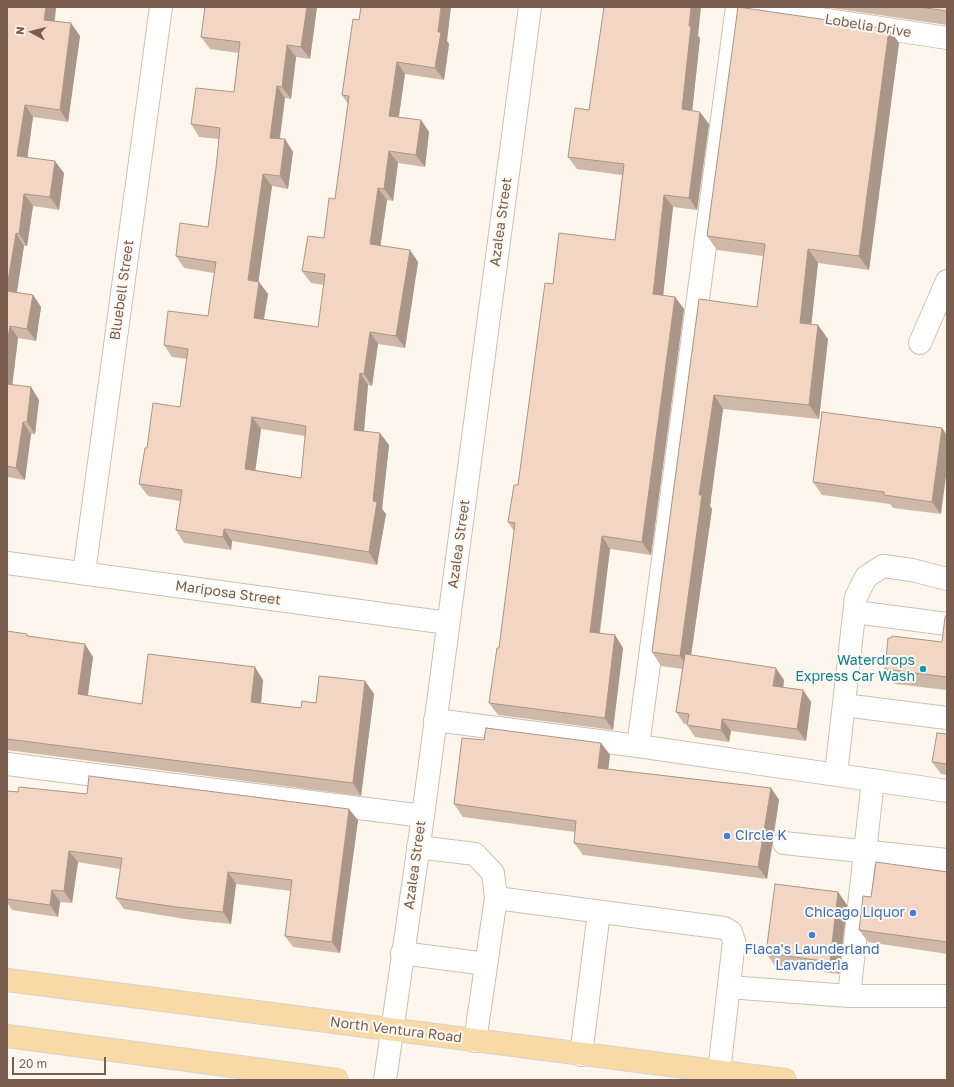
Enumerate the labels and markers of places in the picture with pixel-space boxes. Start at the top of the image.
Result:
place label: Waterdrops Express Car Wash [795,653,915,686]
marker: Waterdrops Express Car Wash [918,664,928,674]
place label: Circle K [735,828,787,844]
marker: Circle K [722,831,732,841]
place label: Chicago Liquor [804,905,905,921]
marker: Chicago Liquor [908,908,918,918]
marker: Flaca's Launderland Lavanderia [807,930,817,940]
place label: Flaca's Launderland Lavanderia [744,942,880,974]

